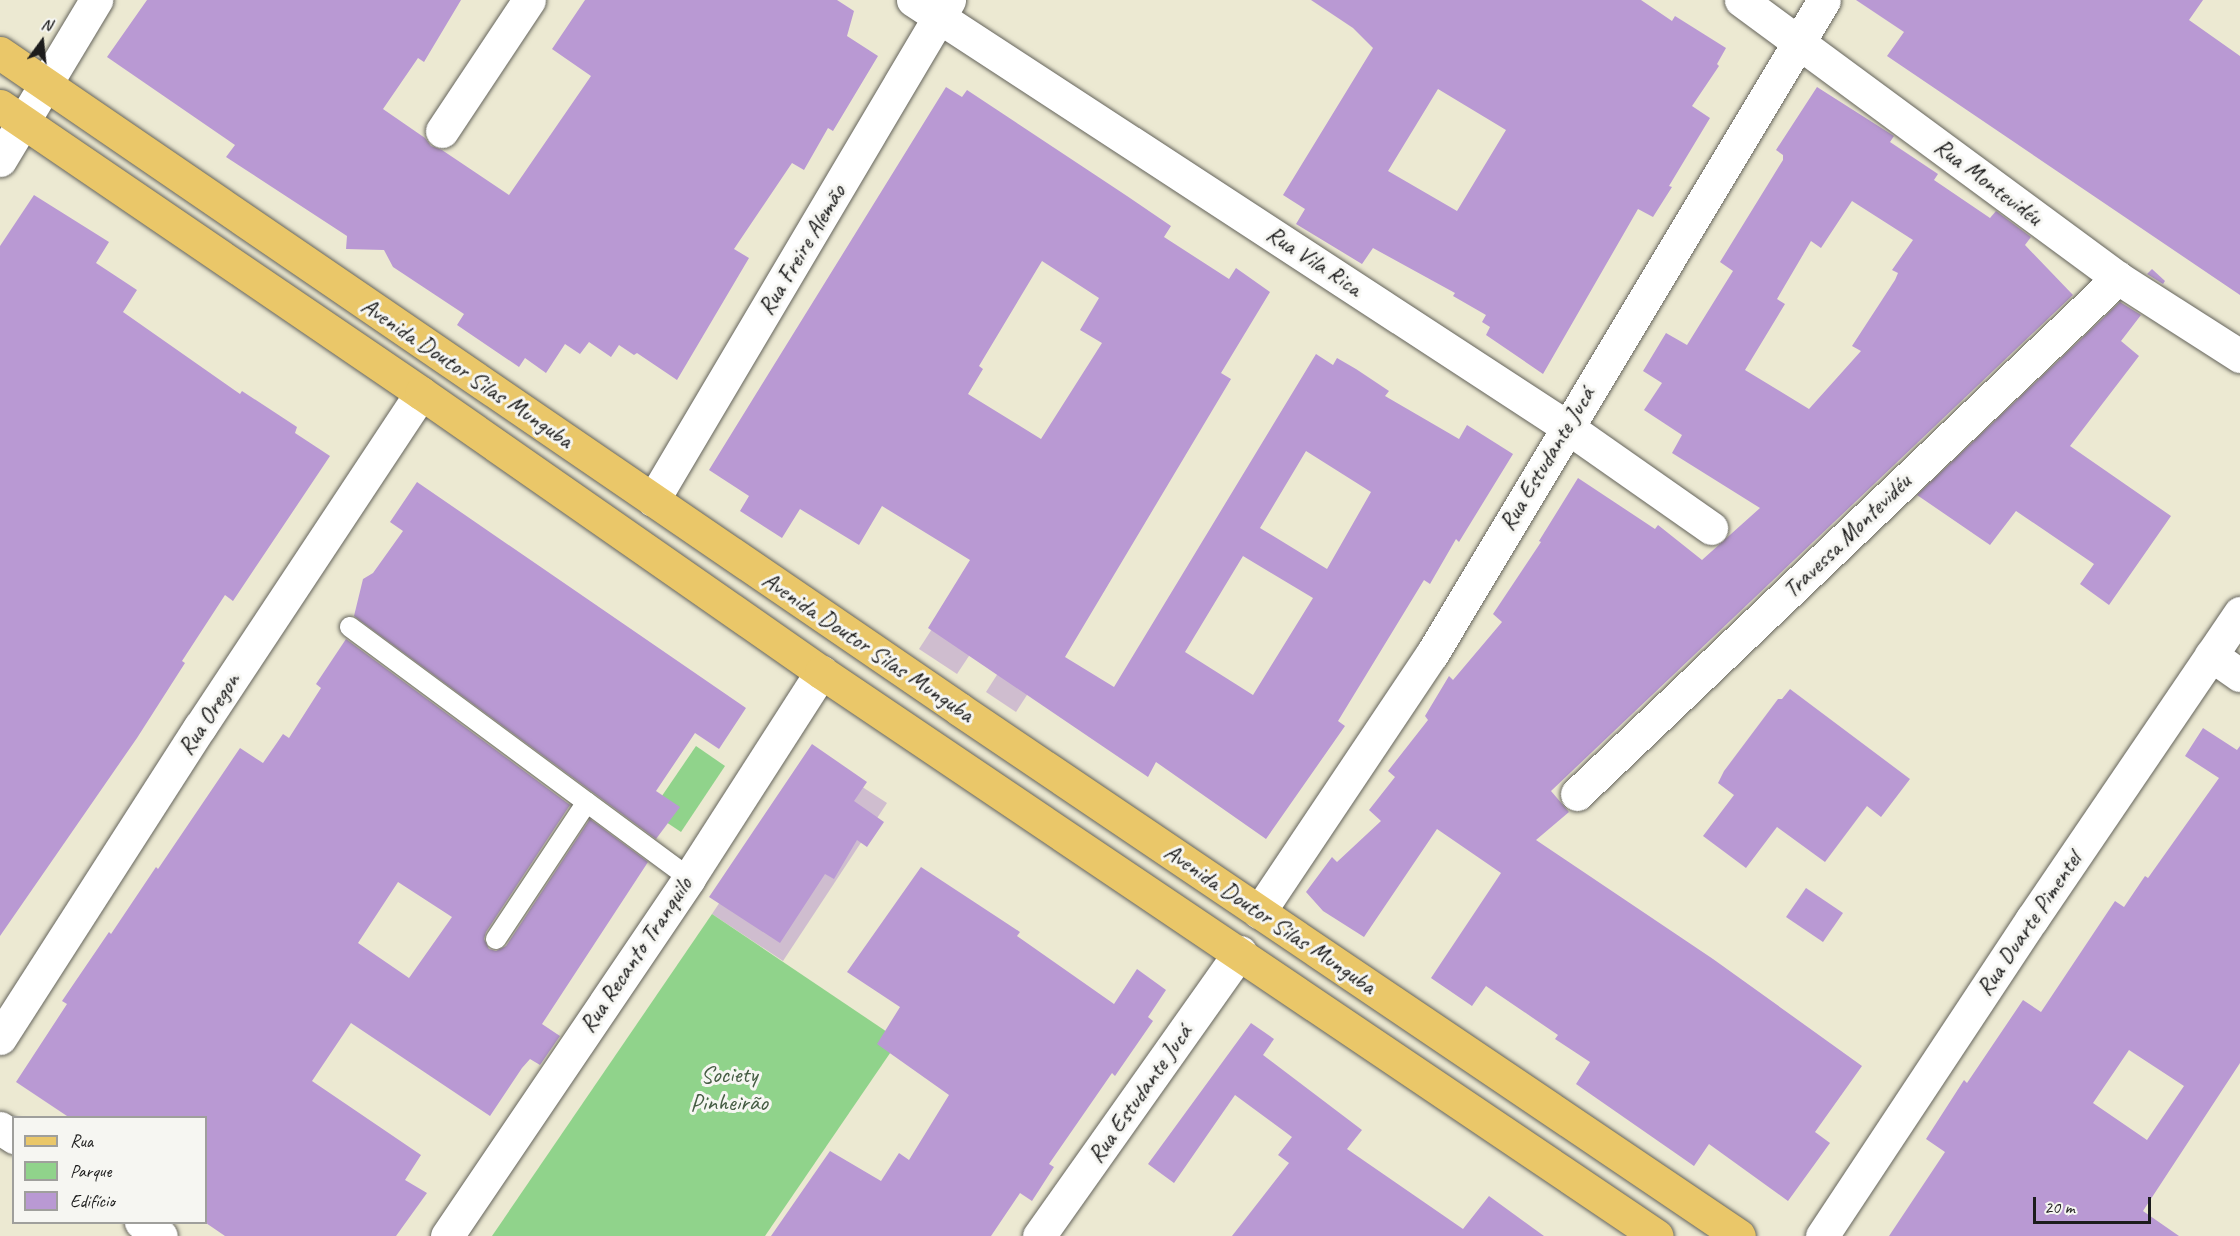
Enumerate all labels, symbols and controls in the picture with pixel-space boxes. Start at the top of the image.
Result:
north arrow [12,12,72,72]
text: N [39,14,54,36]
street label: Rua Montevidéu [1928,132,2048,232]
street label: Rua Freire Alemão [752,179,852,321]
street label: Rua Vila Rica [1261,220,1367,302]
street label: Avenida Doutor Silas Munguba [356,291,578,455]
street label: Rua Estudante Jucá [1493,383,1601,535]
street label: Travessa Montevidéu [1777,468,1917,604]
street label: Avenida Doutor Silas Munguba [757,565,979,729]
street label: Rua Oregon [172,667,246,761]
street label: Avenida Doutor Silas Munguba [1159,837,1381,1001]
street label: Rua Duarte Pimentel [1970,847,2088,1001]
street label: Rua Recanto Tranquilo [573,872,699,1038]
street label: Rua Estudante Jucá [1082,1020,1198,1168]
park label: Society Pinheirão [690,1061,768,1117]
legend [12,1116,207,1224]
text: Rua [70,1130,93,1152]
text: Parque [70,1160,111,1182]
scale bar [2036,1185,2154,1223]
text: Edifício [70,1190,115,1212]
text: 20 m [2044,1196,2075,1218]

